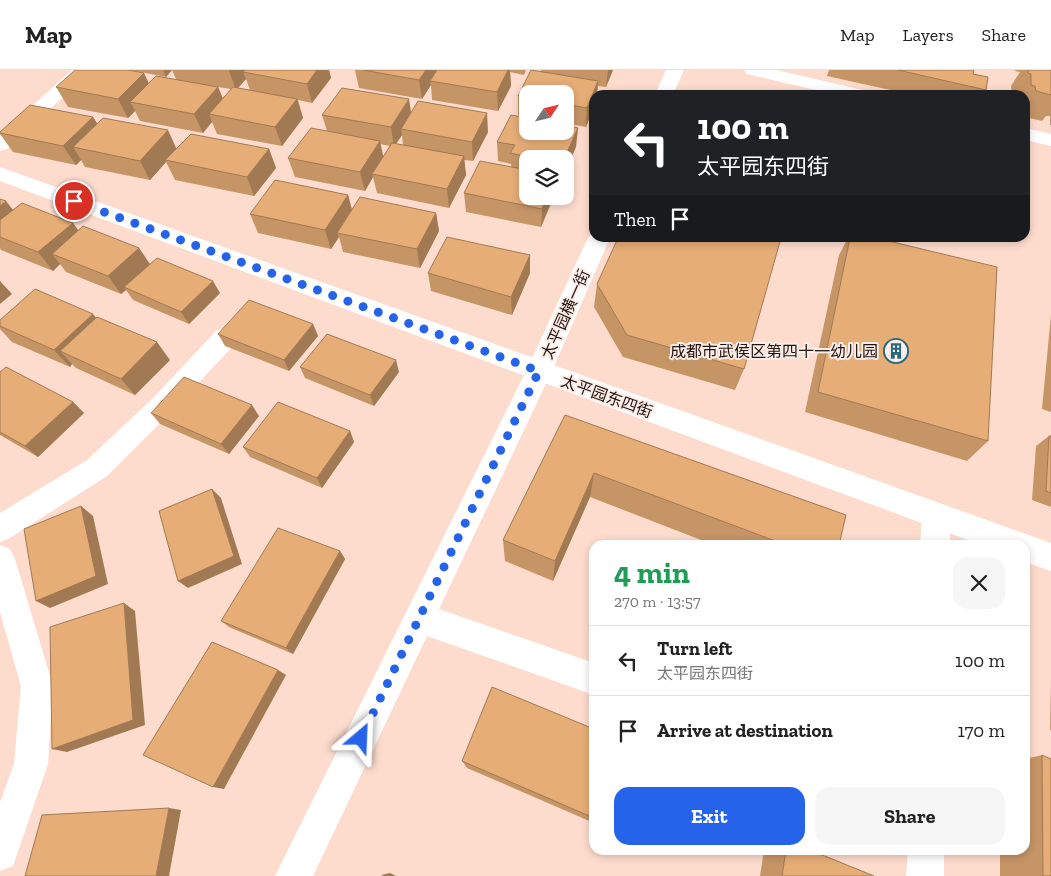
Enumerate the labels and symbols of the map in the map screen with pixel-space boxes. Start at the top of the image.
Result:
north arrow [519,85,574,140]
pin [53,180,95,222]
street label: 太平园横一街 [537,266,594,362]
building icon: 成都市武侯区第四十一幼儿园 [883,338,909,364]
place label: 成都市武侯区第四十一幼儿园 [670,342,878,361]
street label: 太平园东四街 [558,371,655,422]
position arrow [334,711,386,763]

